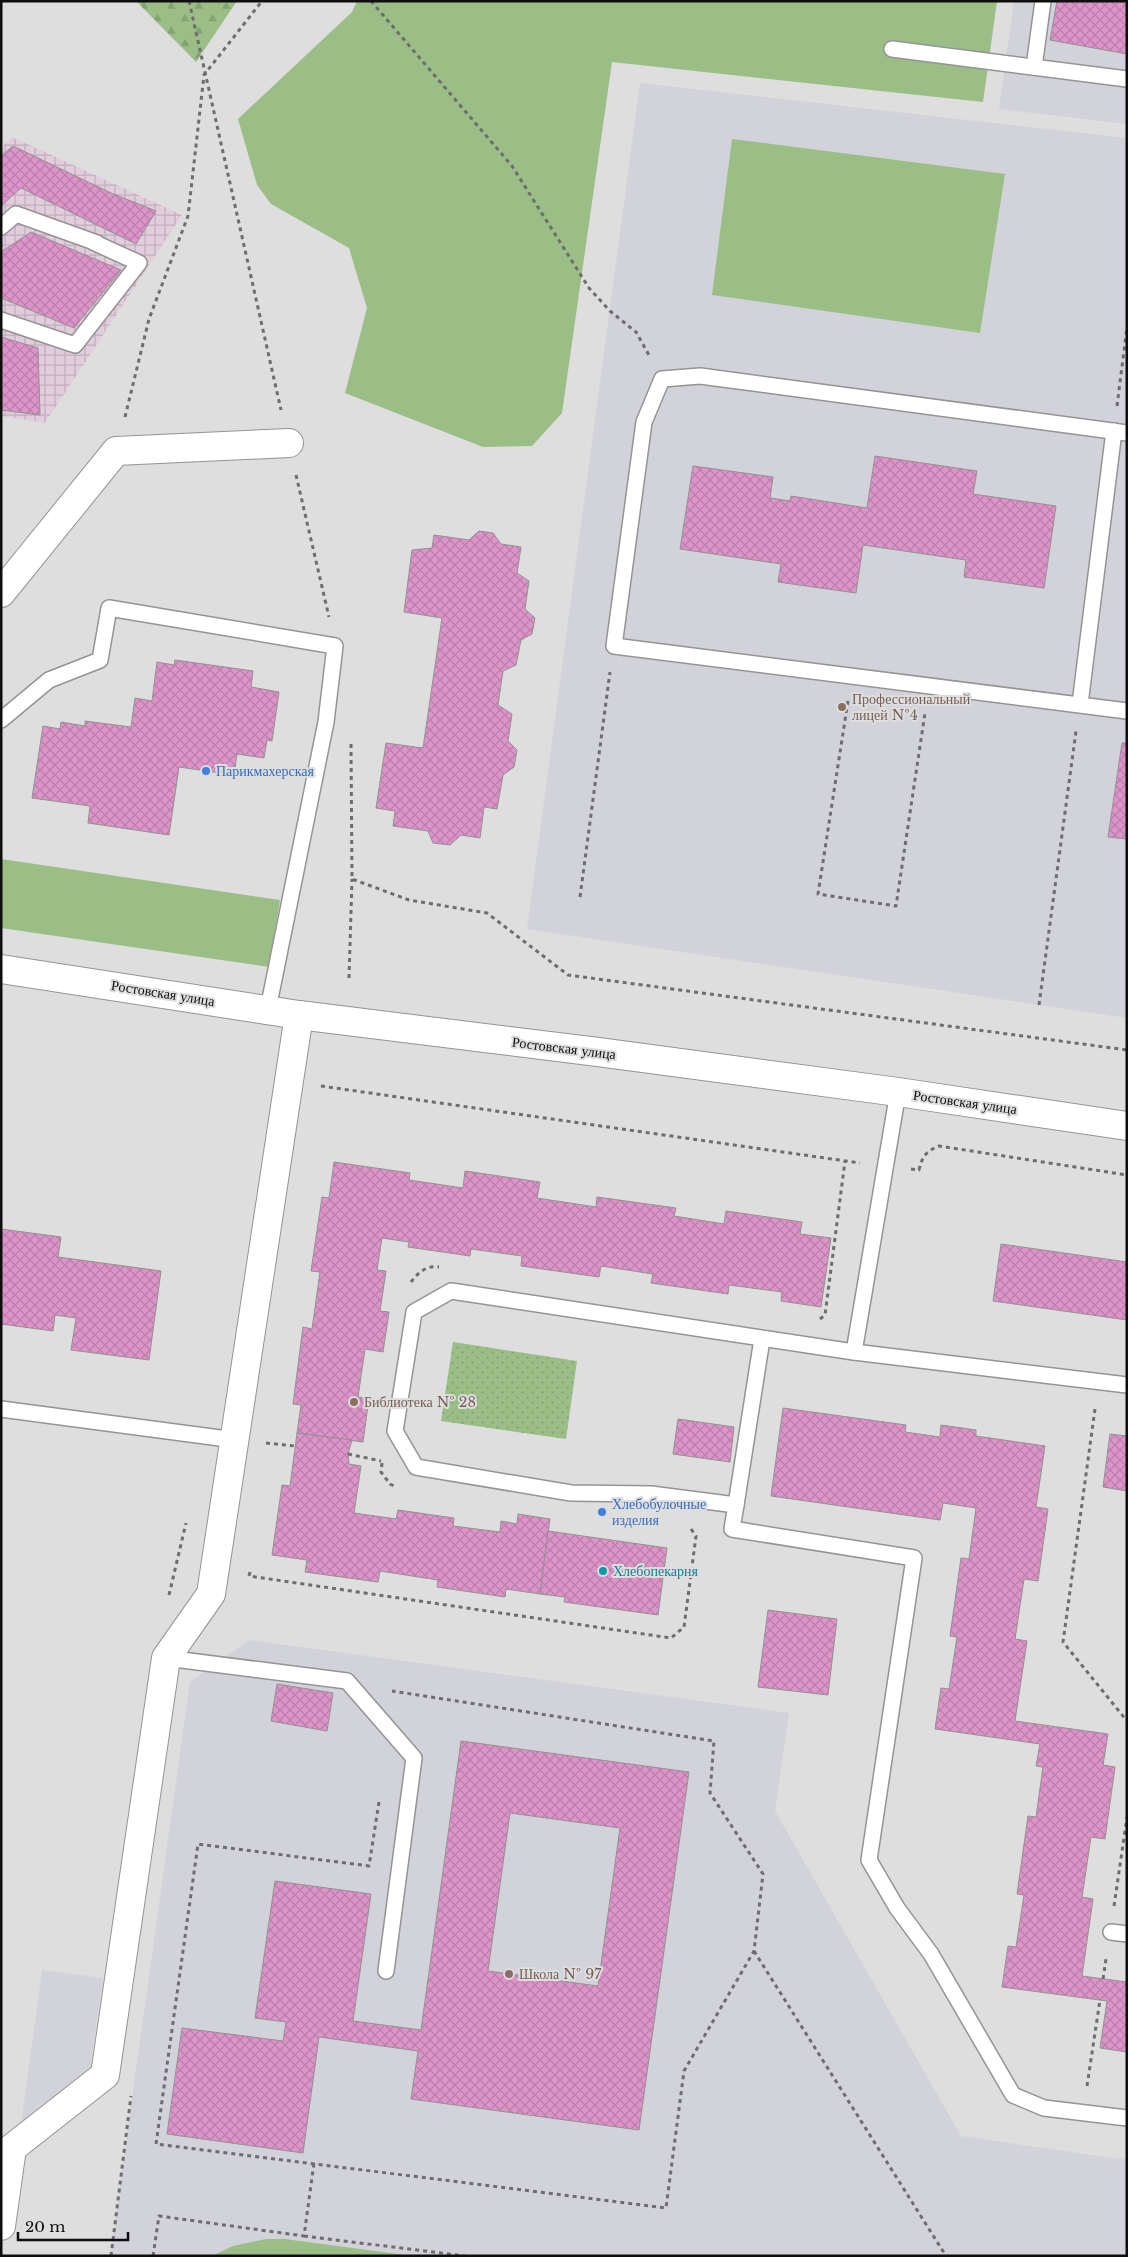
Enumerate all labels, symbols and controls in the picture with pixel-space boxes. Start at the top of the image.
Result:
place label: Профессиональный лицей №4 [852,690,971,724]
marker: Профессиональный лицей №4 [836,701,848,713]
place label: Парикмахерская [216,762,314,780]
marker: Парикмахерская [200,765,212,777]
street label: Ростовская улица [110,976,217,1010]
street label: Ростовская улица [511,1033,618,1063]
street label: Ростовская улица [912,1086,1019,1118]
place label: Библиотека № 28 [364,1393,476,1411]
marker: Библиотека № 28 [348,1396,360,1408]
place label: Хлебобулочные изделия [612,1495,706,1529]
marker: Хлебобулочные изделия [596,1506,608,1518]
place label: Хлебопекарня [613,1562,698,1580]
marker: Хлебопекарня [597,1565,609,1577]
place label: Школа № 97 [519,1965,602,1983]
marker: Школа № 97 [503,1968,515,1980]
scale bar [18,2210,128,2242]
text: 20 m [25,2217,65,2236]

